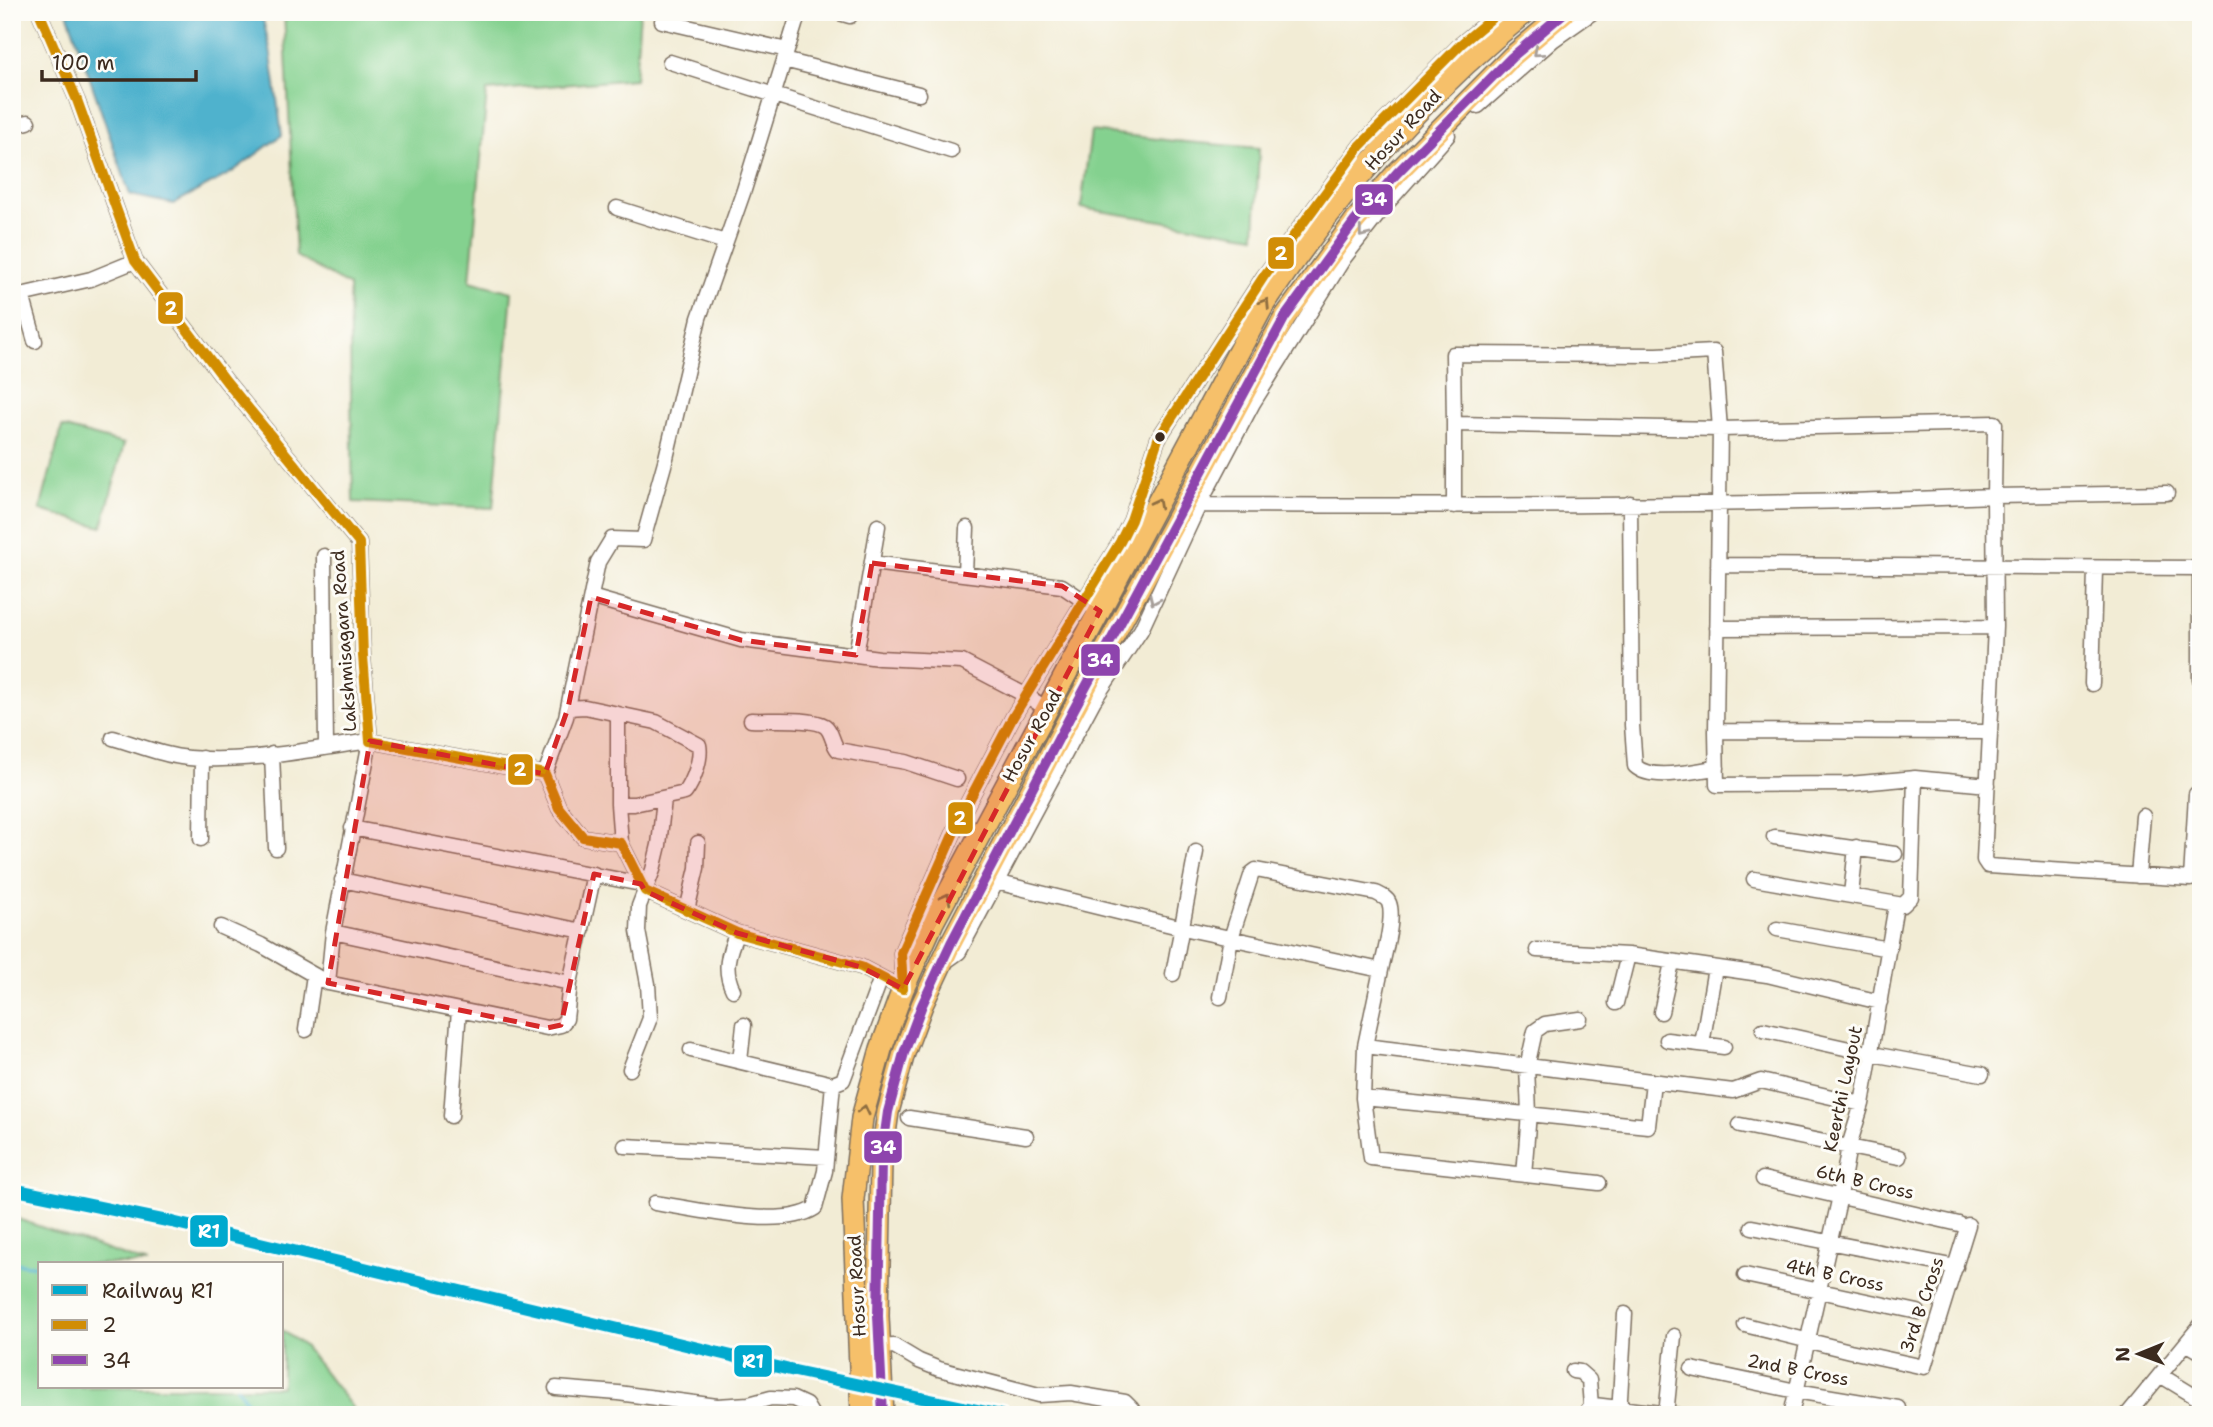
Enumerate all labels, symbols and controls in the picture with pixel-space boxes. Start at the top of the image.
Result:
scale bar [42,38,196,82]
one-way arrow [1533,44,1546,56]
text: 100 m [52,49,115,77]
street label: Hosur Road [1359,84,1447,176]
line badge: 34 [1354,183,1394,216]
text: 34 [1361,187,1388,212]
one-way arrow [1359,226,1372,238]
line badge: 2 [1267,236,1295,270]
text: 2 [1274,241,1288,266]
line badge: 2 [157,291,184,325]
text: 2 [164,296,178,321]
one-way arrow [1257,298,1270,311]
unlabelled marker [1153,430,1167,444]
one-way arrow [1149,498,1163,511]
street label: Lakshmisagara Road [326,549,362,733]
one-way arrow [1148,593,1162,606]
line badge: 34 [1080,643,1121,677]
text: 34 [1087,648,1114,673]
street label: Hosur Road [997,685,1067,787]
line badge: 2 [507,753,534,786]
text: 2 [513,757,527,782]
line badge: 2 [947,801,974,835]
text: 2 [953,806,967,831]
one-way arrow [937,893,951,906]
street label: Keerthi Layout [1818,1024,1868,1154]
one-way arrow [856,1104,870,1116]
line badge: 34 [863,1130,903,1164]
text: 34 [870,1135,897,1160]
street label: 6th B Cross [1814,1159,1916,1205]
line badge: R1 [189,1214,229,1248]
text: R1 [198,1219,220,1244]
street label: Hosur Road [842,1234,872,1338]
street label: 4th B Cross [1783,1253,1887,1297]
street label: 3rd B Cross [1894,1254,1950,1356]
legend [38,1262,284,1388]
text: Railway R1 [102,1277,214,1305]
text: 2 [102,1311,117,1339]
north arrow [2104,1318,2174,1388]
line badge: R1 [733,1344,773,1378]
text: 34 [102,1347,131,1375]
text: N [2110,1347,2135,1362]
street label: 2nd B Cross [1745,1348,1851,1392]
text: R1 [742,1349,764,1374]

